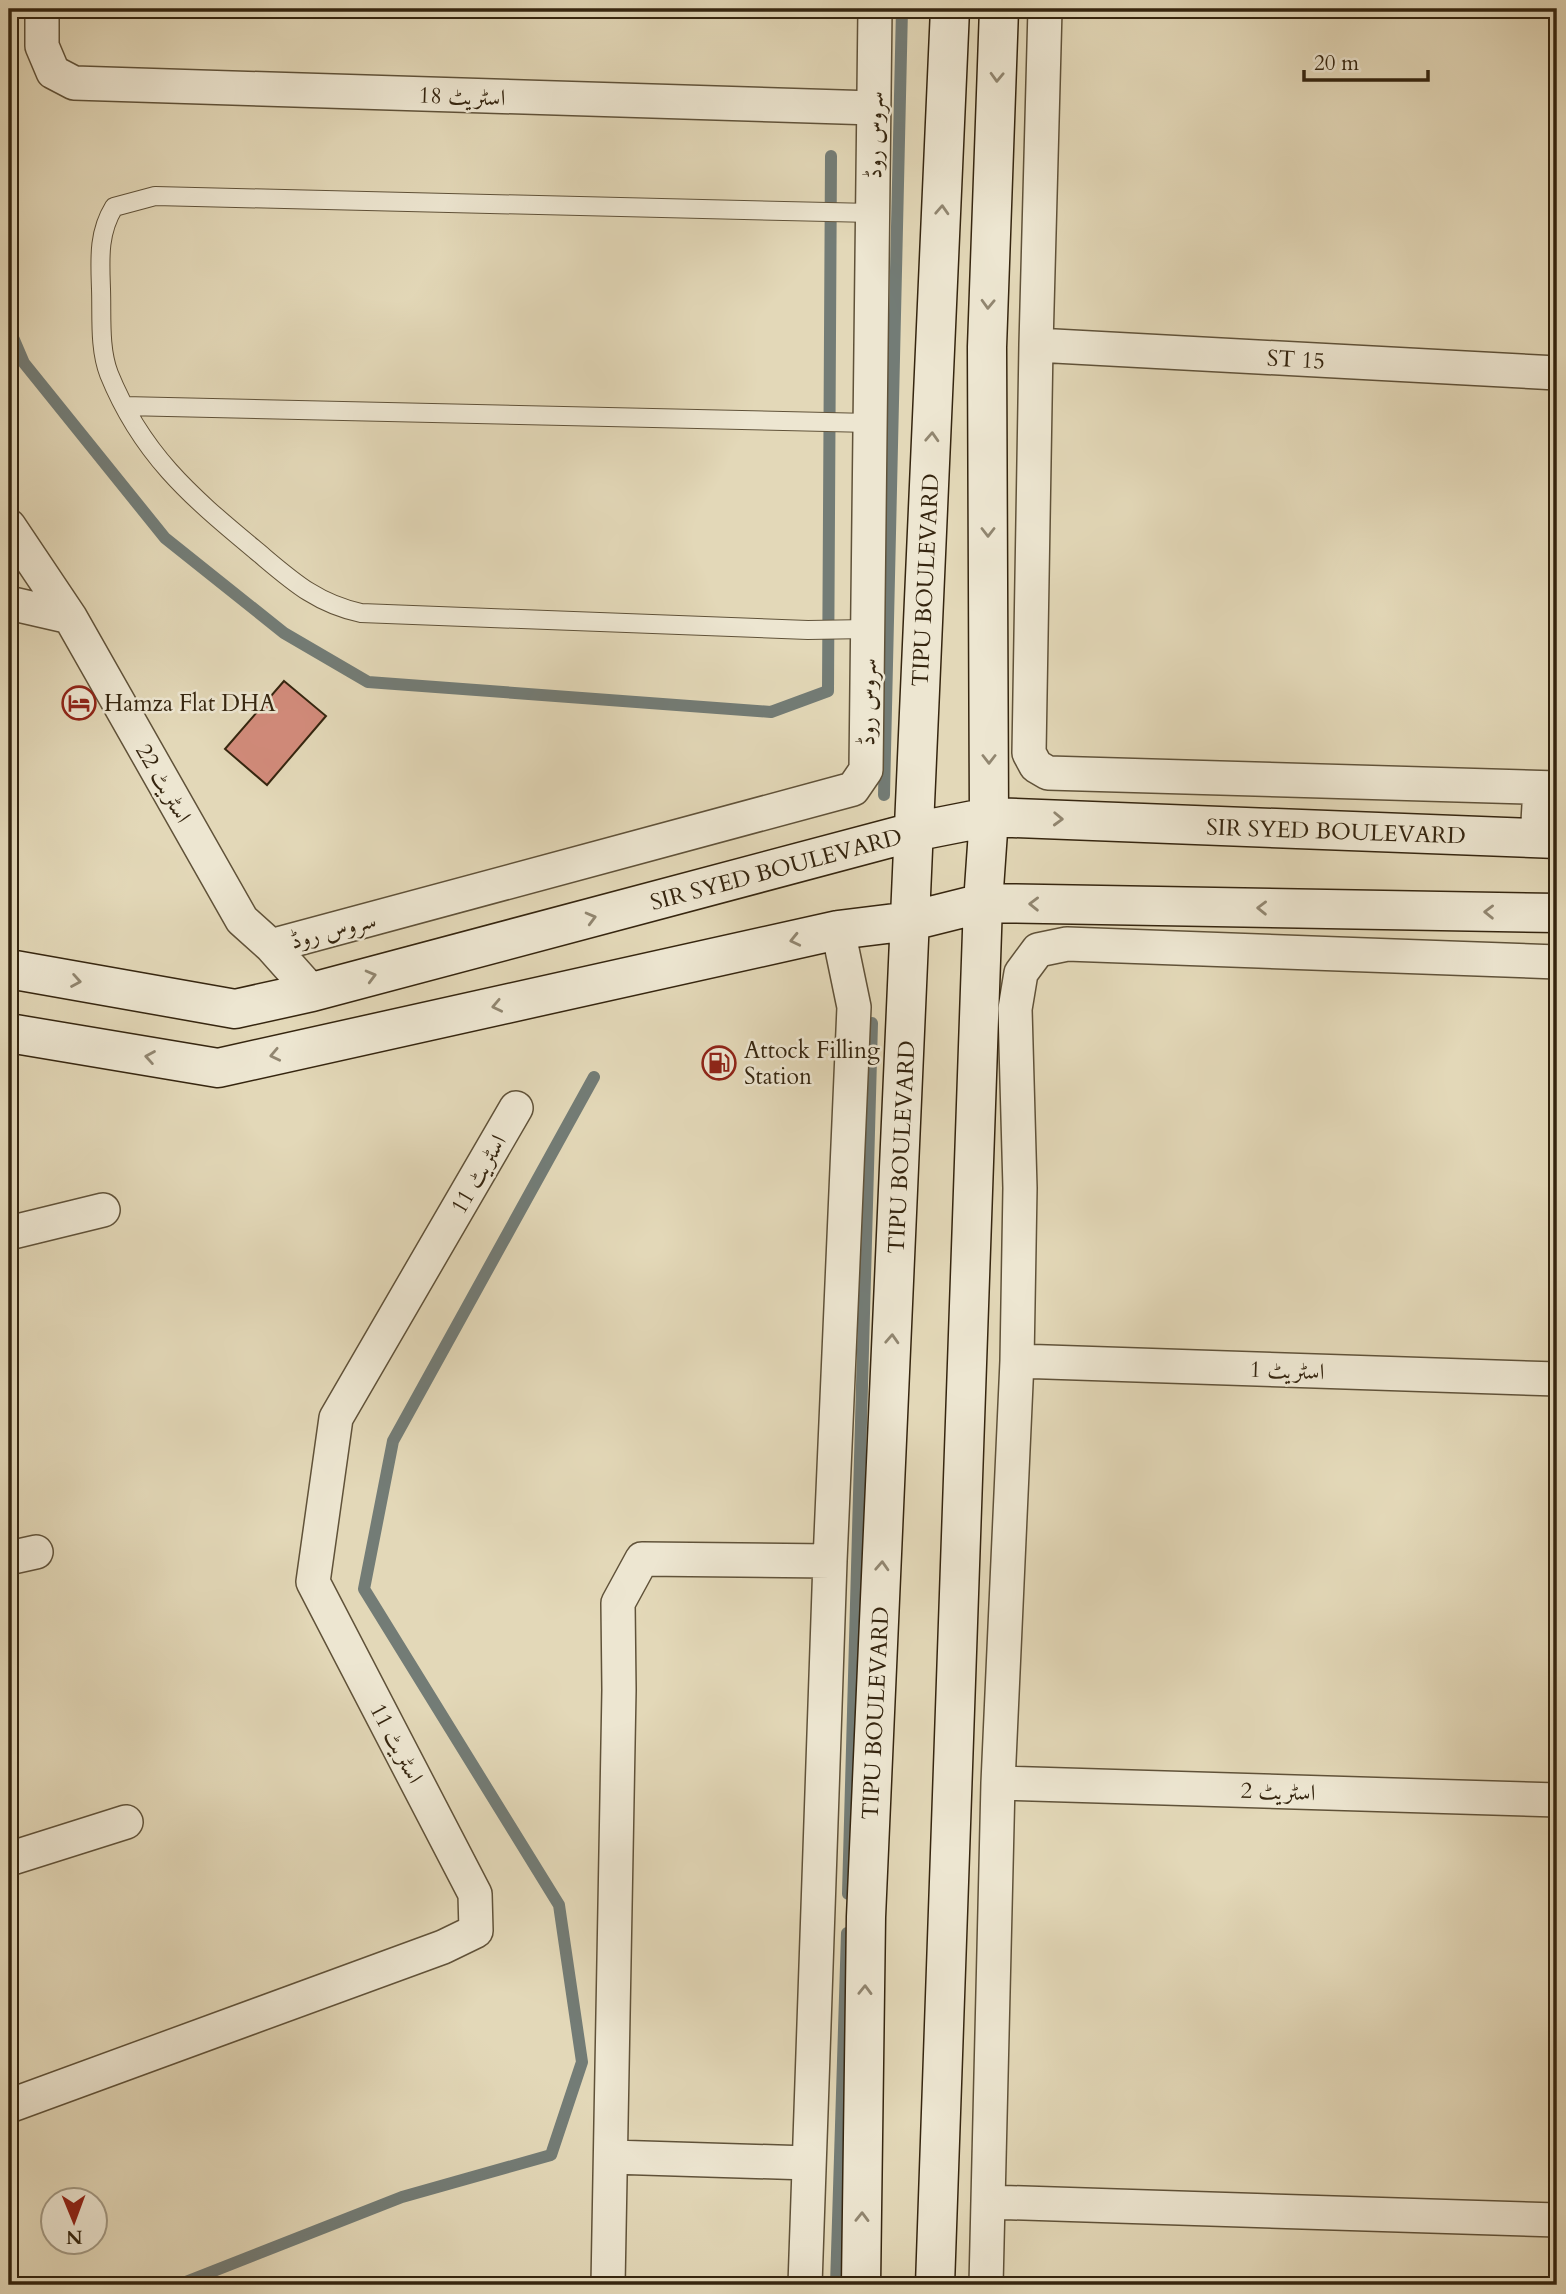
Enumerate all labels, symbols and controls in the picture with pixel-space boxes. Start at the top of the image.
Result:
scale bar [1304,38,1428,82]
text: 20 m [1314,49,1359,78]
one-way arrow [989,72,1004,83]
street label: اسٹریٹ 18 [418,79,506,114]
street label: سروس روڈ [858,91,891,179]
one-way arrow [935,204,950,215]
one-way arrow [981,299,996,310]
street label: ST 15 [1266,342,1326,376]
one-way arrow [924,431,939,442]
street label: TIPU BOULEVARD [904,473,947,687]
one-way arrow [980,527,996,538]
street label: سروس روڈ [851,658,884,746]
hotel icon: Hamza Flat DHA [60,684,98,722]
place label: Hamza Flat DHA [104,688,276,719]
street label: اسٹریٹ 22 [128,738,199,829]
one-way arrow [981,755,997,765]
street label: SIR SYED BOULEVARD [1206,811,1466,852]
one-way arrow [1052,812,1063,827]
street label: SIR SYED BOULEVARD [647,821,905,918]
one-way arrow [1028,896,1039,911]
one-way arrow [1256,900,1266,916]
street label: سروس روڈ [287,904,379,957]
one-way arrow [1483,904,1494,920]
one-way arrow [585,912,597,926]
one-way arrow [789,931,801,946]
one-way arrow [365,970,377,985]
one-way arrow [70,973,82,988]
one-way arrow [491,998,503,1013]
place label: Attock Filling Station [744,1035,880,1092]
street label: TIPU BOULEVARD [880,1040,923,1254]
fuel station icon: Attock Filling Station [700,1044,738,1082]
one-way arrow [269,1047,281,1062]
one-way arrow [144,1050,156,1065]
street label: اسٹریٹ 11 [443,1129,514,1220]
one-way arrow [885,1333,900,1344]
street label: اسٹریٹ 1 [1249,1354,1325,1387]
one-way arrow [874,1561,889,1572]
street label: TIPU BOULEVARD [854,1606,897,1820]
street label: اسٹریٹ 11 [362,1698,431,1789]
street label: اسٹریٹ 2 [1240,1775,1316,1808]
one-way arrow [857,1984,873,1994]
north arrow [38,2186,108,2256]
one-way arrow [854,2211,870,2222]
text: N [65,2224,83,2250]

